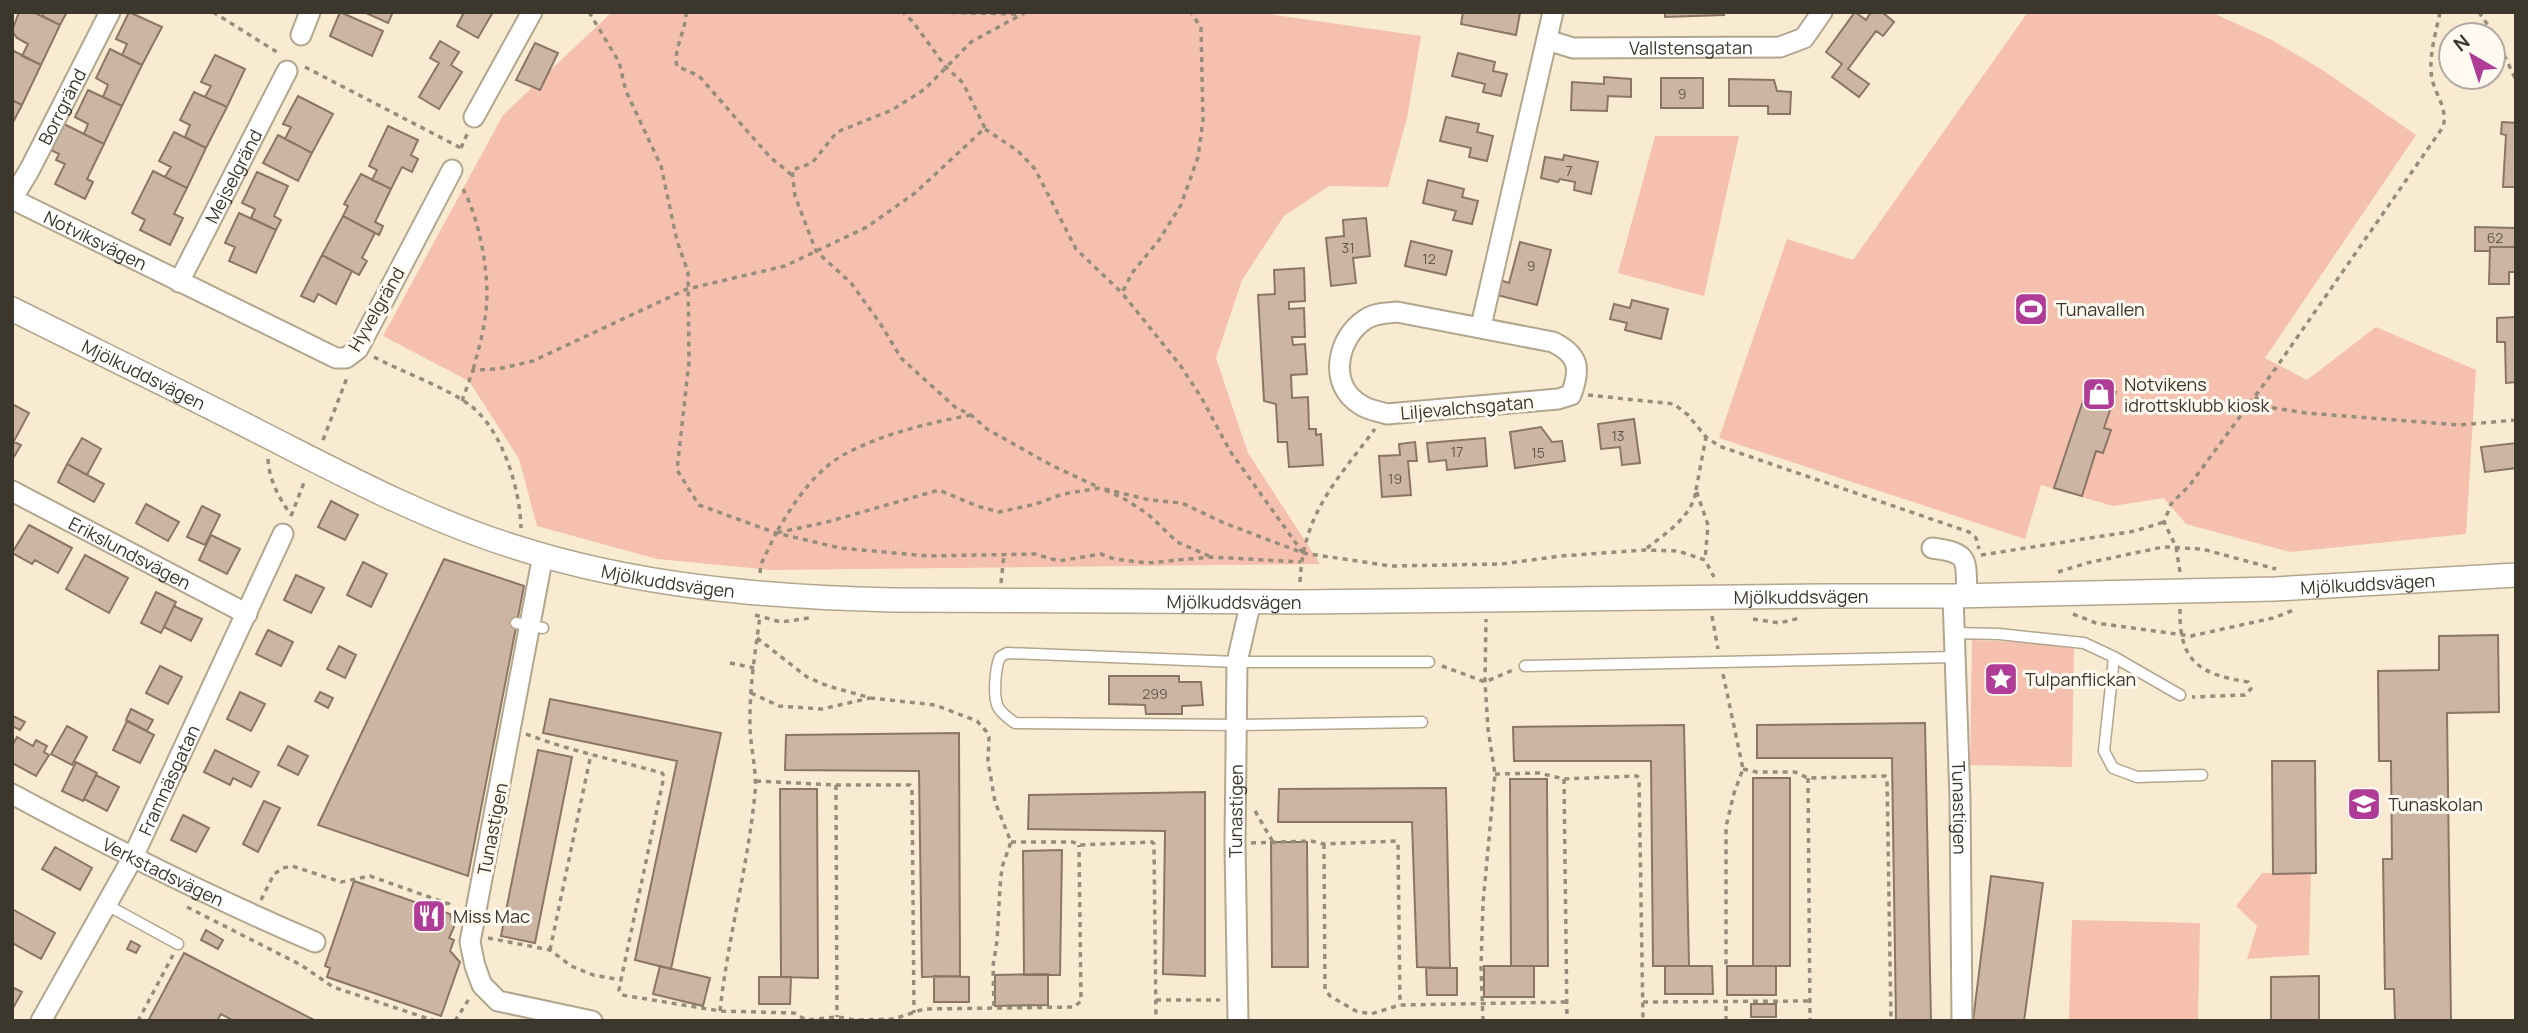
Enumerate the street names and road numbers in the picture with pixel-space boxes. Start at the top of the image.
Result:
street label: Vallstensgatan [1629,35,1753,60]
street label: Borrgränd [32,64,91,149]
street label: Mejselgränd [199,125,267,227]
street label: Notviksvägen [40,205,151,275]
street label: Hyvelgränd [342,263,410,355]
street label: Mjölkuddsvägen [78,334,209,415]
street label: Liljevalchsgatan [1399,389,1535,425]
street label: Erikslundsvägen [65,511,195,595]
street label: Mjölkuddsvägen [599,558,736,603]
street label: Mjölkuddsvägen [2300,568,2436,600]
street label: Mjölkuddsvägen [1733,584,1868,609]
street label: Mjölkuddsvägen [1167,589,1302,614]
street label: Framnäsgatan [133,721,205,839]
street label: Tunastigen [1947,761,1973,855]
street label: Tunastigen [1223,764,1248,858]
street label: Tunastigen [471,781,513,877]
street label: Verkstadsvägen [98,832,228,912]

